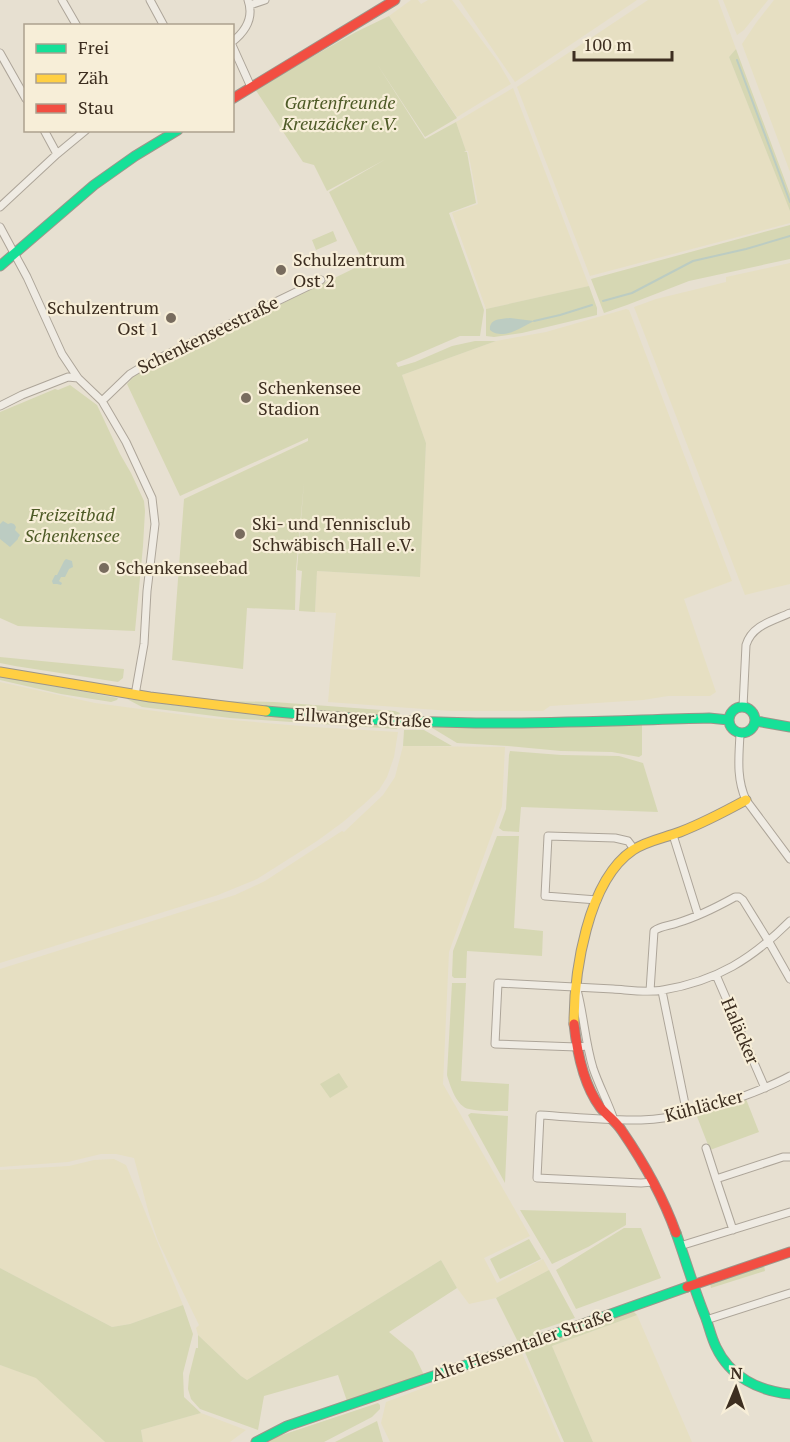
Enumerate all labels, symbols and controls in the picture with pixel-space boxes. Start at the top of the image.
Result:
legend [24,24,234,132]
scale bar [574,24,672,62]
text: 100 m [583,32,632,56]
text: Frei [78,35,109,59]
text: Zäh [78,65,109,89]
park label: Gartenfreunde Kreuzäcker e.V. [281,90,398,135]
text: Stau [78,95,114,119]
place label: Schulzentrum Ost 2 [293,247,406,292]
marker: Schulzentrum Ost 2 [274,263,288,277]
street label: Schenkenseestraße [133,290,282,379]
place label: Schulzentrum Ost 1 [47,295,159,340]
marker: Schulzentrum Ost 1 [164,311,178,325]
place label: Schenkensee Stadion [258,375,361,420]
marker: Schenkensee Stadion [239,391,253,405]
park label: Freizeitbad Schenkensee [24,502,120,547]
place label: Ski- und Tennisclub Schwäbisch Hall e.V. [252,511,415,556]
marker: Ski- und Tennisclub Schwäbisch Hall e.V. [233,527,247,541]
place label: Schenkenseebad [116,555,248,579]
marker: Schenkenseebad [97,561,111,575]
street label: Ellwanger Straße [294,701,432,733]
street label: Haläcker [716,994,766,1068]
street label: Kühläcker [662,1083,746,1127]
street label: Alte Hessentaler Straße [428,1302,615,1386]
north arrow [706,1358,766,1418]
text: N [730,1362,743,1384]

